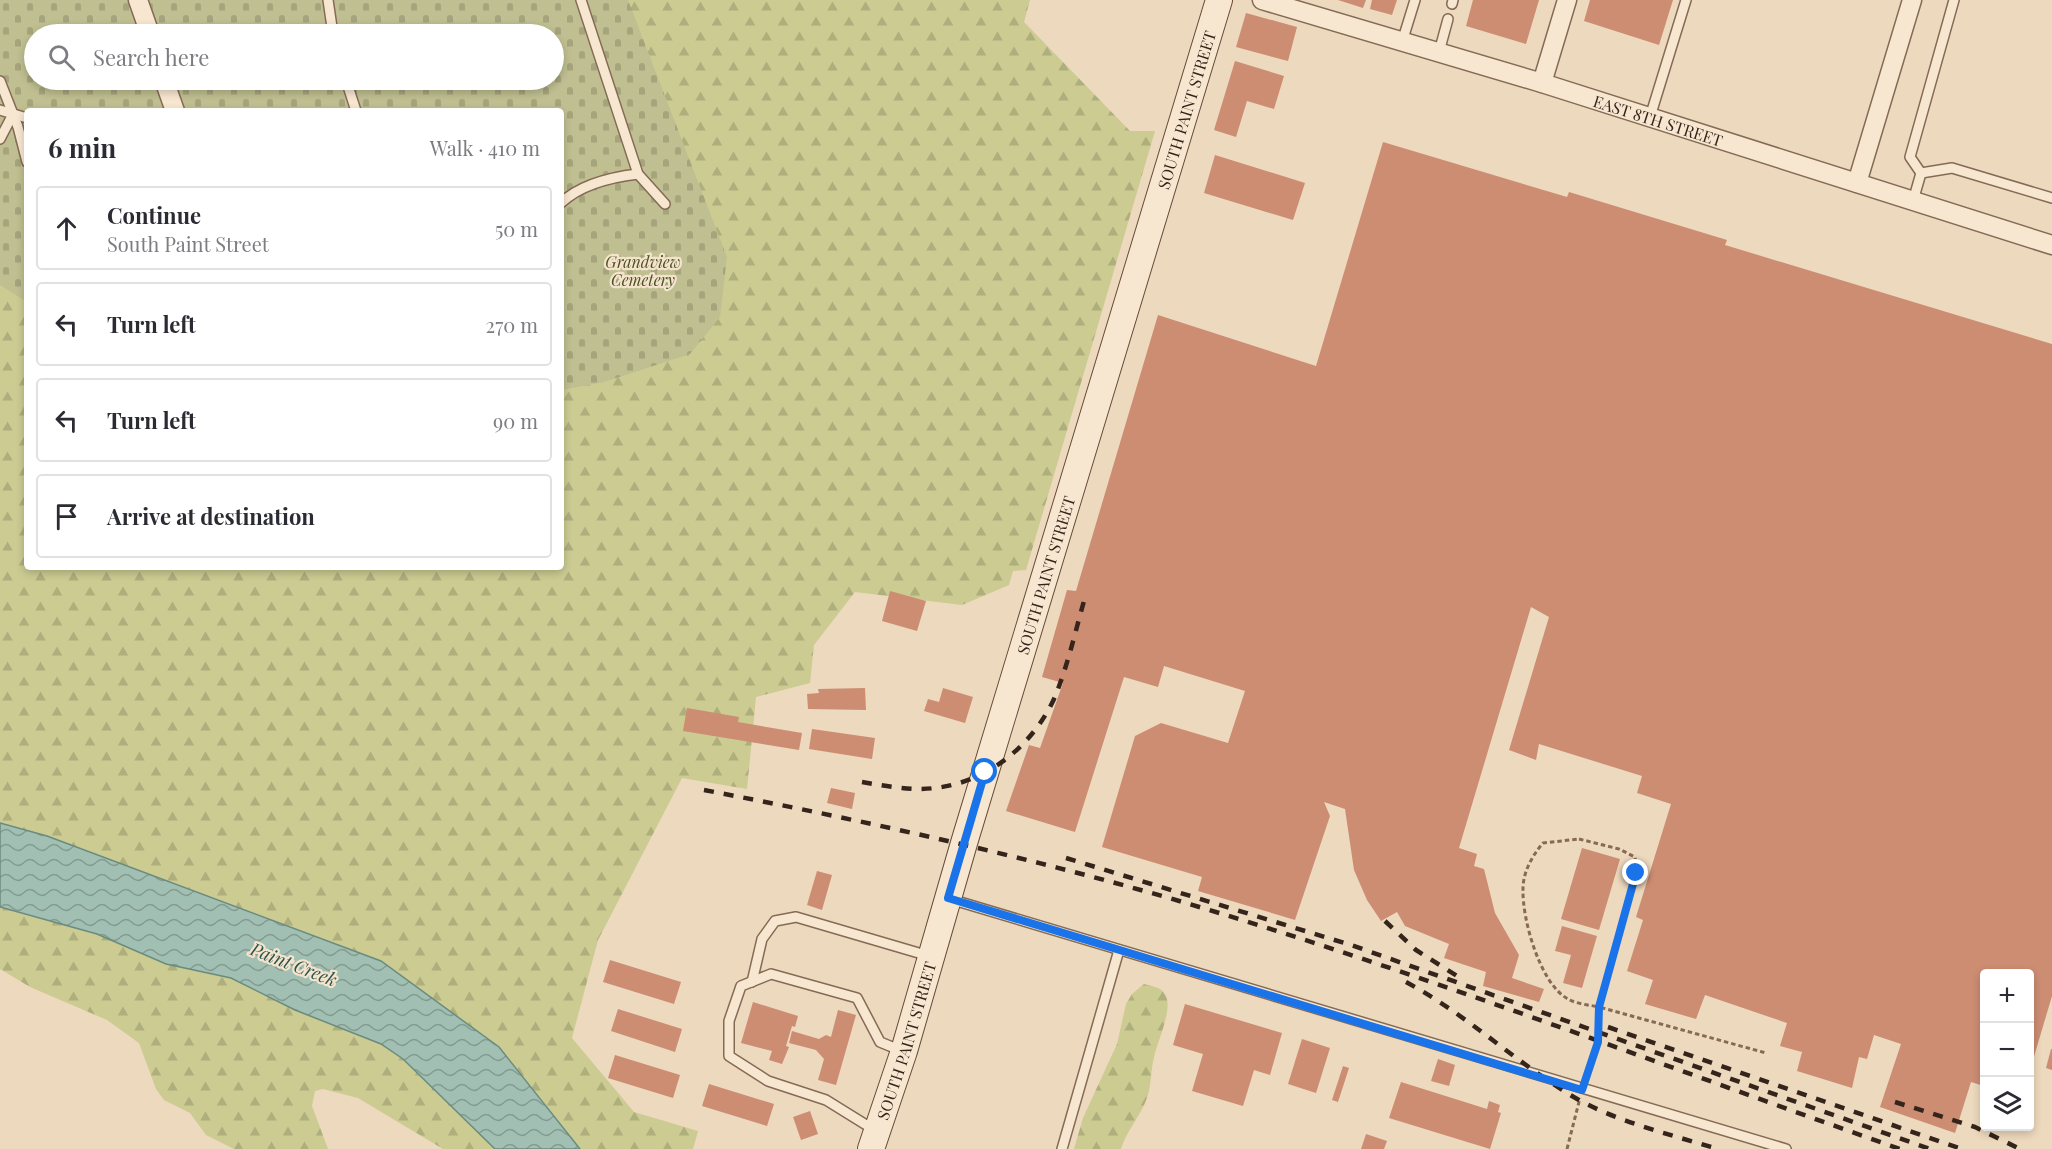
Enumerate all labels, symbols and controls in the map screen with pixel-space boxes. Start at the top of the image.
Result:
search box [24,24,564,90]
street label: SOUTH PAINT STREET [1152,28,1220,191]
icon: search [45,41,78,74]
text: Search here [93,42,209,72]
street label: EAST 8TH STREET [1591,90,1726,150]
text: 6 min [48,130,116,165]
text: Walk · 410 m [430,134,540,161]
text: Continue [107,200,201,230]
icon: ahead [50,212,83,245]
text: 50 m [495,215,538,242]
text: South Paint Street [107,230,269,257]
park label: Grandview Cemetery [605,251,681,290]
icon: left [50,308,83,341]
text: Turn left [107,309,196,339]
text: 270 m [486,311,538,338]
icon: left [50,404,83,437]
text: Turn left [107,405,196,435]
text: 90 m [493,407,538,434]
street label: SOUTH PAINT STREET [1011,493,1079,657]
icon: arrive [50,500,83,533]
text: Arrive at destination [107,501,315,531]
route start [971,758,997,784]
route end [1622,859,1648,885]
water label: Paint Creek [247,936,341,991]
street label: SOUTH PAINT STREET [871,959,940,1122]
map controls [1980,969,2034,1131]
button: + [1980,969,2034,1023]
button: − [1980,1023,2034,1077]
button: layers [1980,1077,2034,1131]

